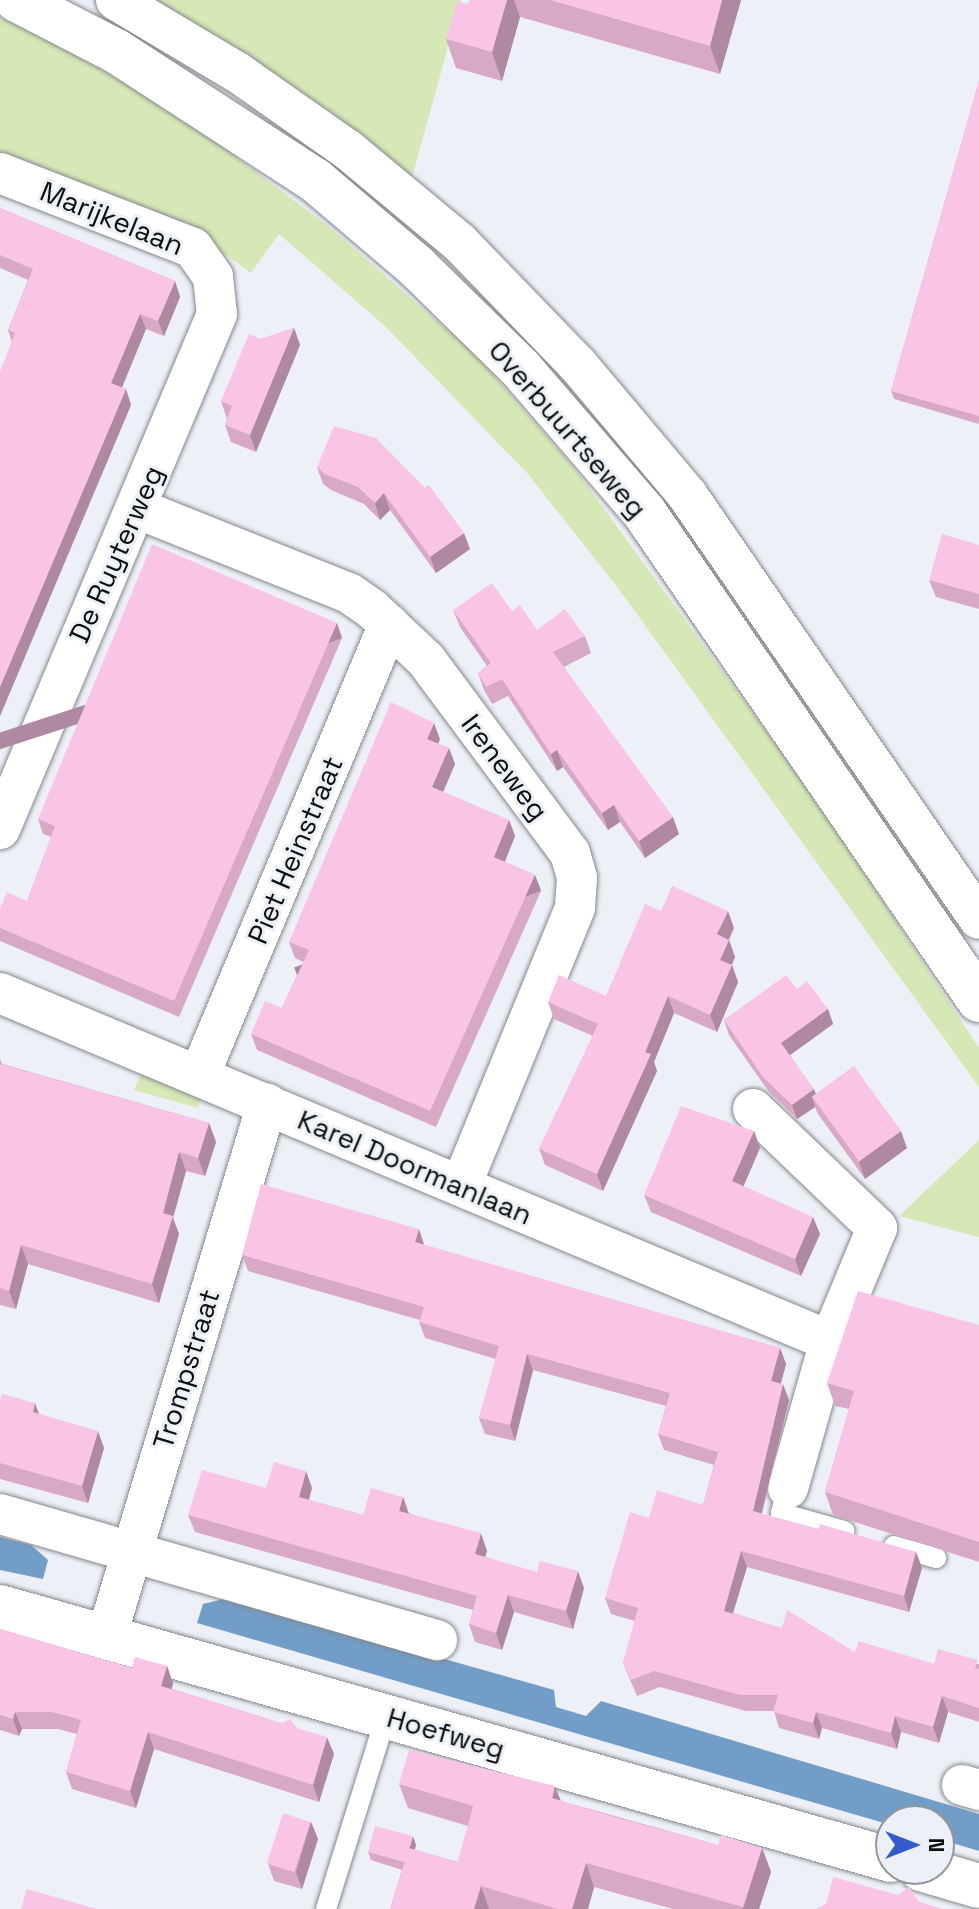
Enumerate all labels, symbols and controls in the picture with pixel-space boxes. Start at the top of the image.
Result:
street label: Marijkelaan [35,174,189,262]
street label: Overbuurtseweg [482,333,654,525]
street label: De Ruyterweg [62,460,170,648]
street label: Ireneweg [454,708,556,826]
street label: Piet Heinstraat [240,751,350,949]
street label: Karel Doormanlaan [293,1102,537,1232]
street label: Trompstraat [146,1285,226,1453]
street label: Hoefweg [383,1700,509,1766]
north arrow [875,1805,955,1885]
text: N [923,1838,951,1852]

